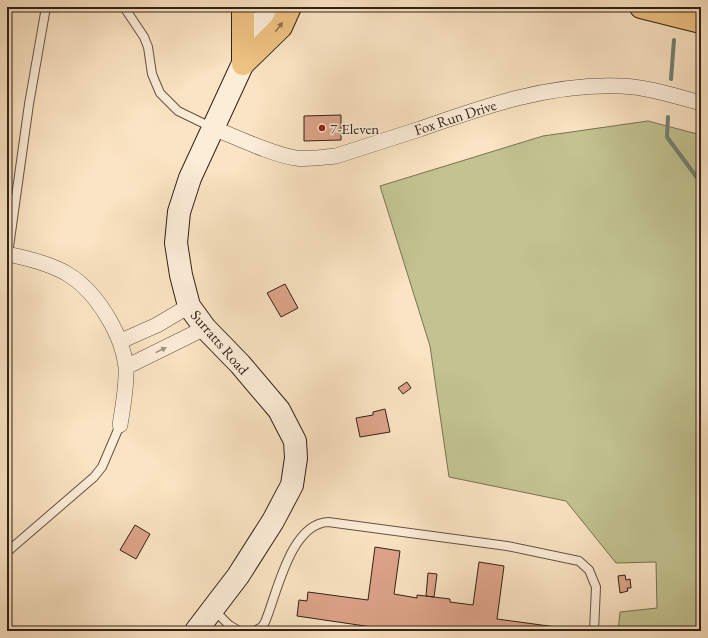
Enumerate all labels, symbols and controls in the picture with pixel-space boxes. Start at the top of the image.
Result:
one-way arrow [274,22,283,33]
street label: Fox Run Drive [412,95,499,139]
place label: 7-Eleven [330,119,379,138]
marker: 7-Eleven [317,123,327,133]
street label: Surratts Road [187,306,254,379]
one-way arrow [155,347,166,353]

